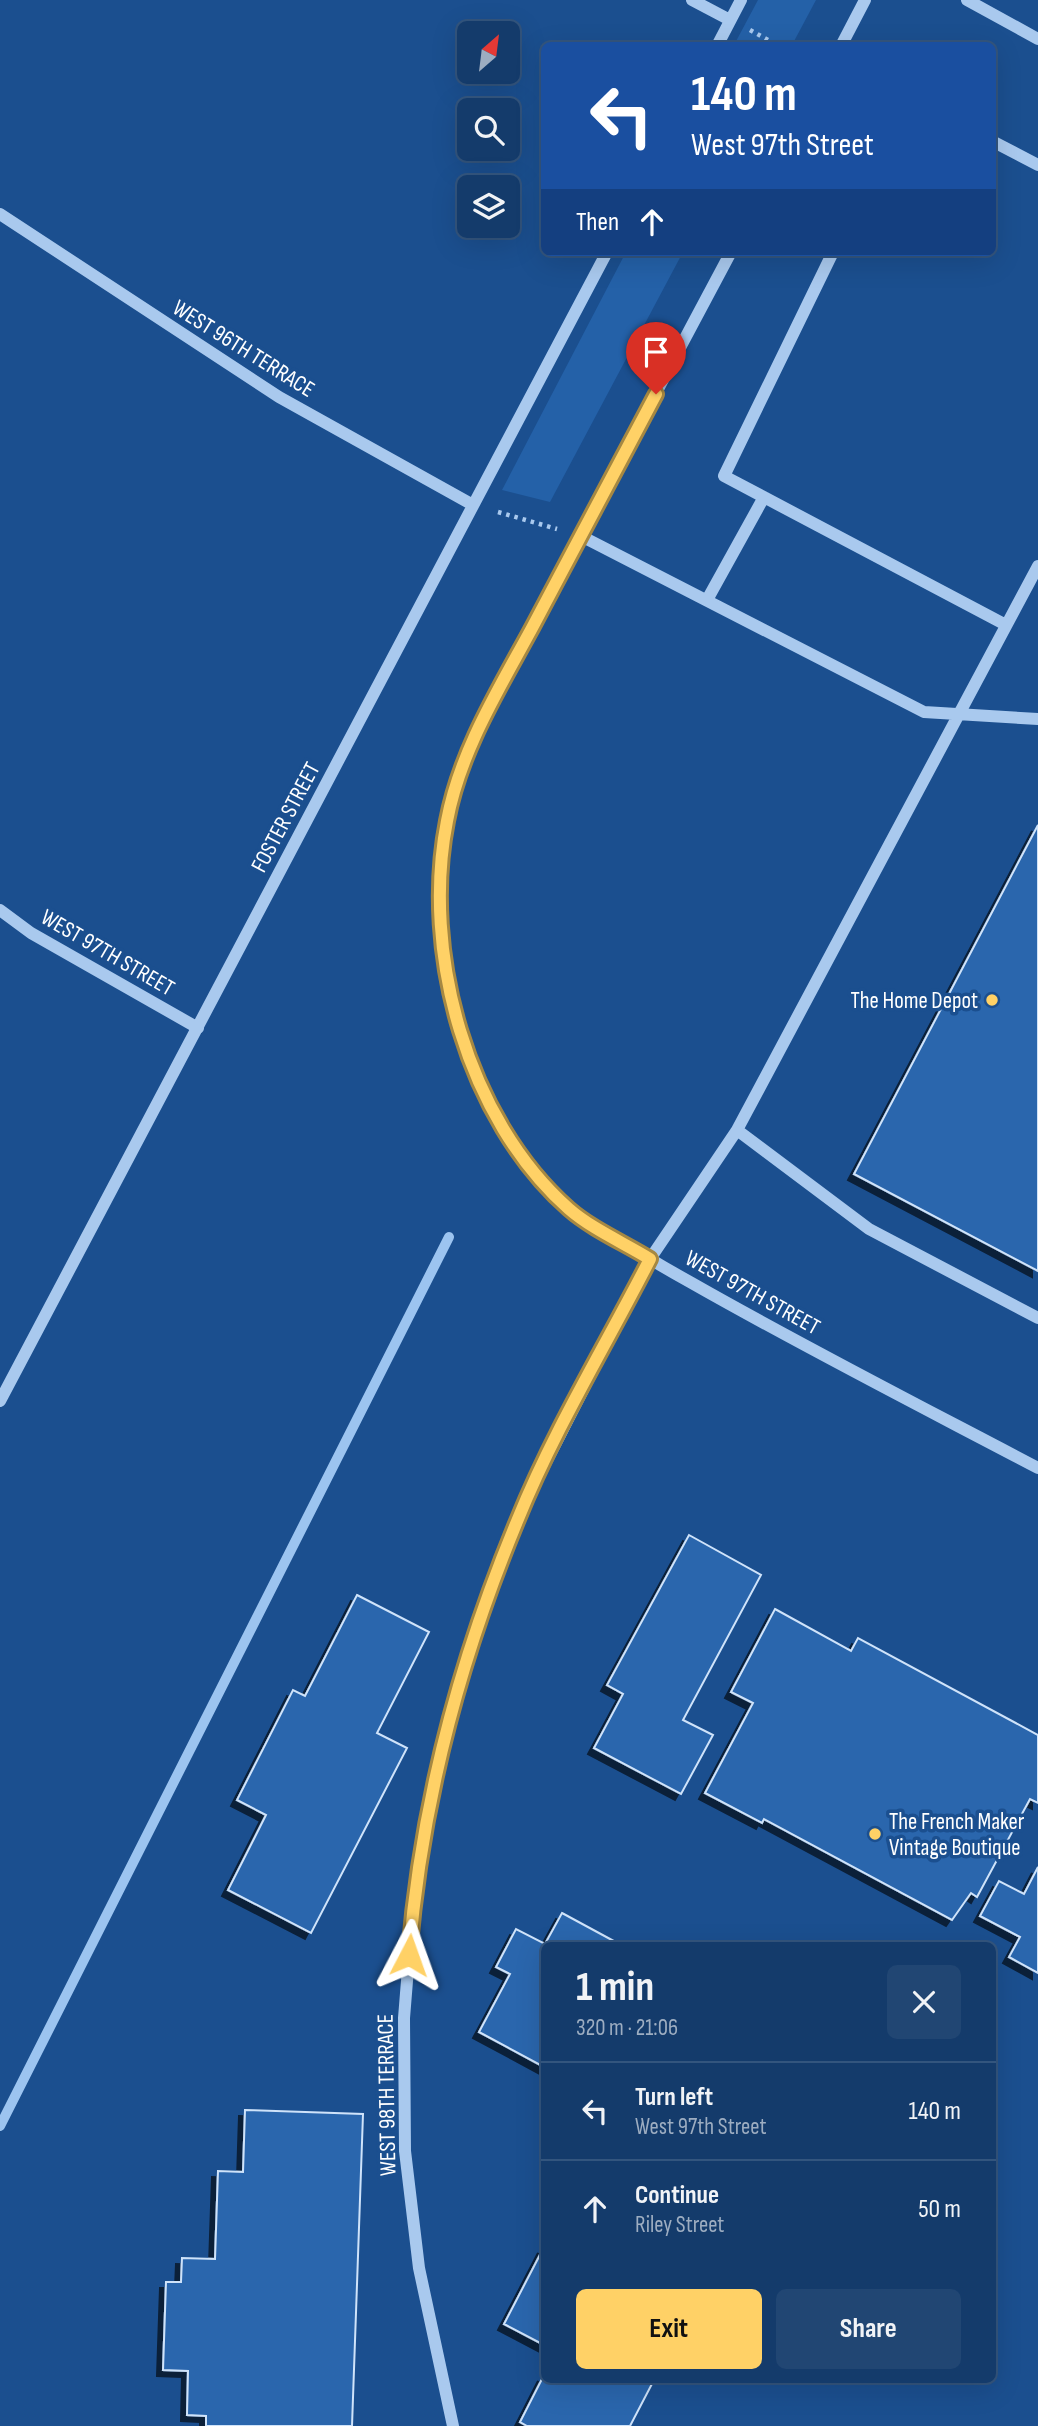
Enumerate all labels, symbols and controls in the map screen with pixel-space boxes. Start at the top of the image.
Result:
north arrow [457,21,520,84]
map controls [457,21,520,238]
text: 140 m [691,66,797,125]
icon: left [576,70,667,161]
button: search [457,98,520,161]
text: West 97th Street [691,126,874,165]
button: layers [457,175,520,238]
icon: ahead [633,203,671,241]
text: Then [576,207,619,238]
street label: WEST 96TH TERRACE [167,294,320,404]
pin [626,322,686,394]
icon: arrive [637,333,675,371]
street label: FOSTER STREET [245,758,327,877]
street label: WEST 97TH STREET [36,903,179,1002]
place label: The Home Depot [851,987,978,1015]
marker: The Home Depot [984,992,1000,1008]
street label: WEST 97TH STREET [680,1244,825,1341]
place label: The French Maker Vintage Boutique [889,1808,1025,1862]
marker: The French Maker Vintage Boutique [867,1826,883,1842]
position arrow [372,1918,446,1992]
text: 1 min [576,1962,654,2013]
button: close [887,1965,961,2039]
street label: WEST 98TH TERRACE [372,2014,402,2176]
text: 320 m · 21:06 [576,2014,678,2042]
text: Turn left [635,2082,713,2113]
icon: left [576,2092,614,2130]
text: 140 m [909,2096,961,2127]
text: West 97th Street [635,2113,766,2141]
text: Continue [635,2180,719,2211]
icon: ahead [576,2190,614,2228]
text: 50 m [918,2194,961,2225]
text: Riley Street [635,2211,724,2239]
button: Exit [576,2289,762,2369]
button: Share [776,2289,961,2369]

